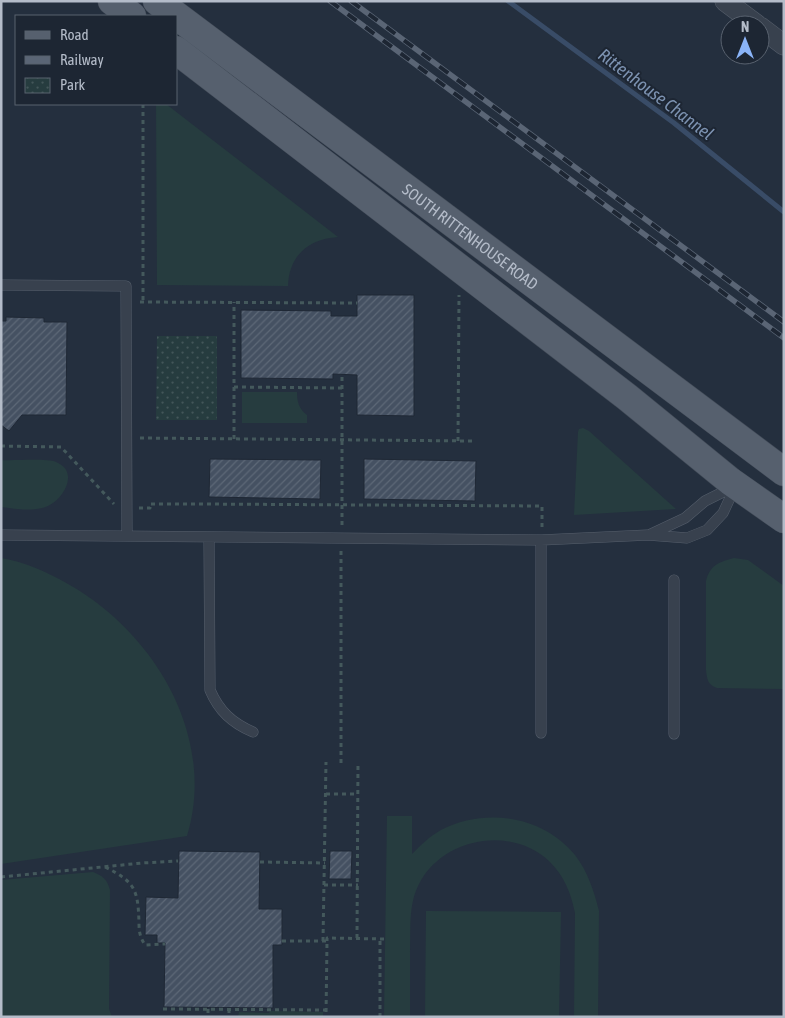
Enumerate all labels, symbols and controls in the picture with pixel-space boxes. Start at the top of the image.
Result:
legend [15,15,178,105]
north arrow [720,15,770,65]
text: N [741,19,749,35]
text: Road [60,26,89,43]
water label: Rittenhouse Channel [594,44,718,144]
text: Railway [60,51,104,68]
text: Park [60,76,85,93]
street label: SOUTH RITTENHOUSE ROAD [399,180,542,293]

